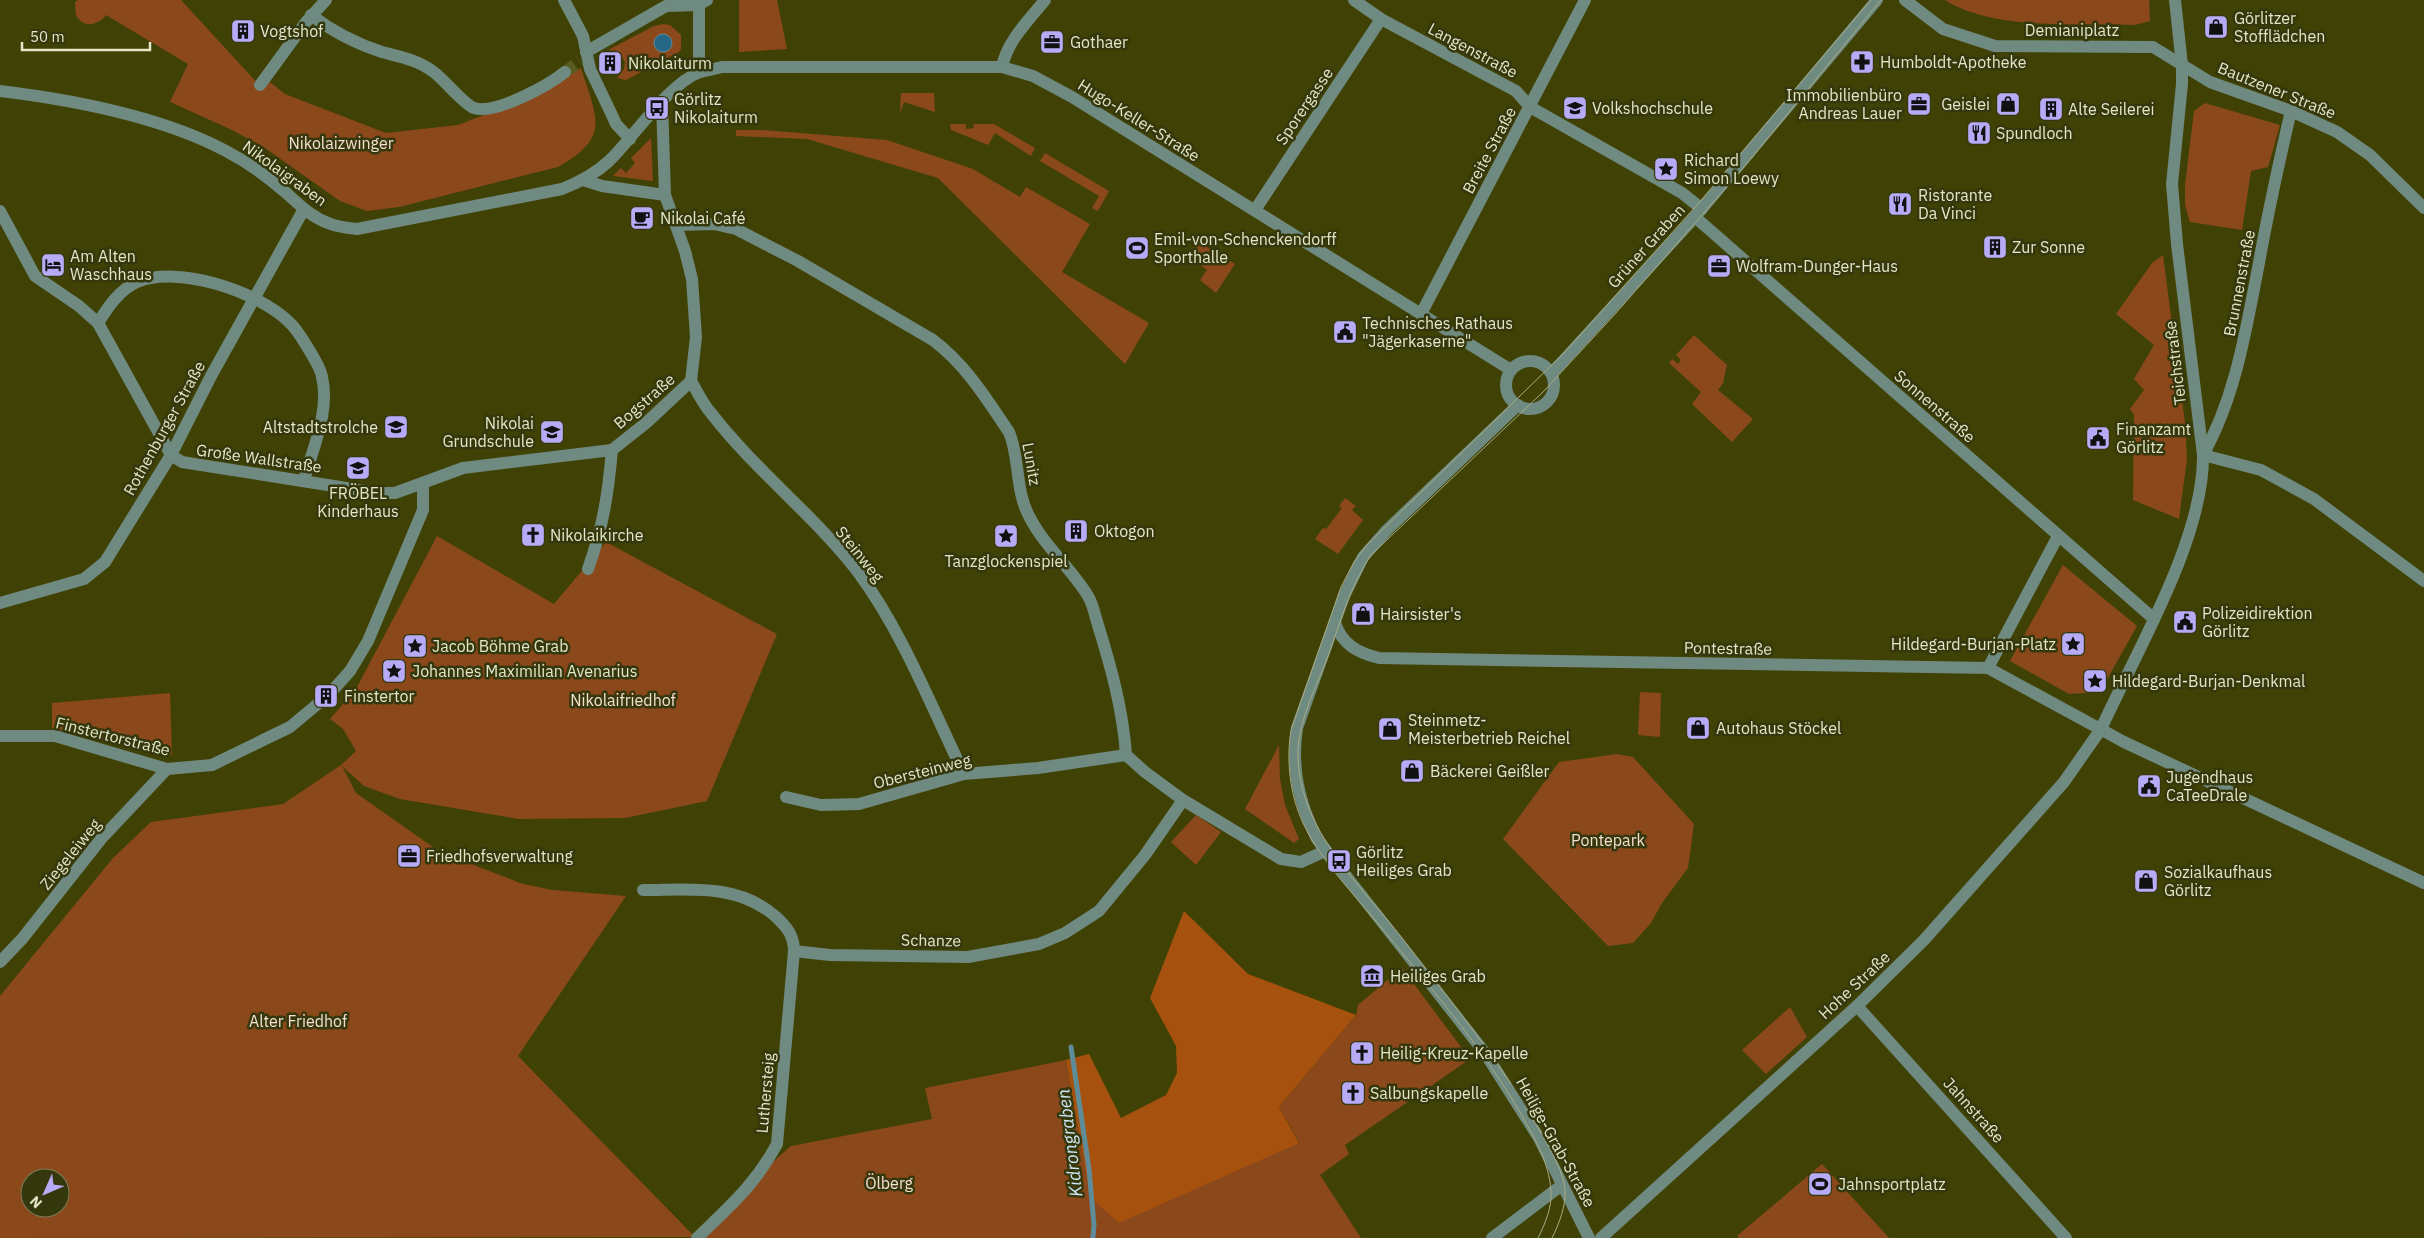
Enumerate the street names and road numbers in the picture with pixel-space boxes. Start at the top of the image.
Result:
street label: Langenstraße [1425,18,1521,82]
street label: Demianiplatz [2025,20,2119,40]
street label: Bautzener Straße [2215,57,2339,123]
street label: Sporergasse [1271,63,1337,148]
street label: Hugo-Keller-Straße [1074,74,1204,166]
street label: Breite Straße [1458,103,1520,197]
street label: Nikolaigraben [239,136,331,210]
street label: Grüner Graben [1603,200,1689,292]
street label: Brunnenstraße [2219,228,2259,338]
street label: Teichstraße [2160,320,2190,406]
street label: Rothenburger Straße [119,357,209,499]
street label: Sonnenstraße [1890,365,1980,447]
street label: Bogstraße [609,369,679,433]
street label: Große Wallstraße [195,439,323,477]
street label: Lunitz [1018,441,1046,487]
street label: Steinweg [831,522,889,586]
street label: Pontestraße [1684,637,1773,659]
street label: Finstertorstraße [54,712,172,760]
street label: Obersteinweg [871,749,973,793]
street label: Ziegeleiweg [35,814,105,894]
street label: Schanze [901,929,961,951]
street label: Hohe Straße [1814,947,1894,1023]
street label: Luthersteig [752,1051,779,1134]
street label: Heilige-Grab-Straße [1512,1073,1600,1211]
street label: Jahnstraße [1939,1073,2009,1147]

